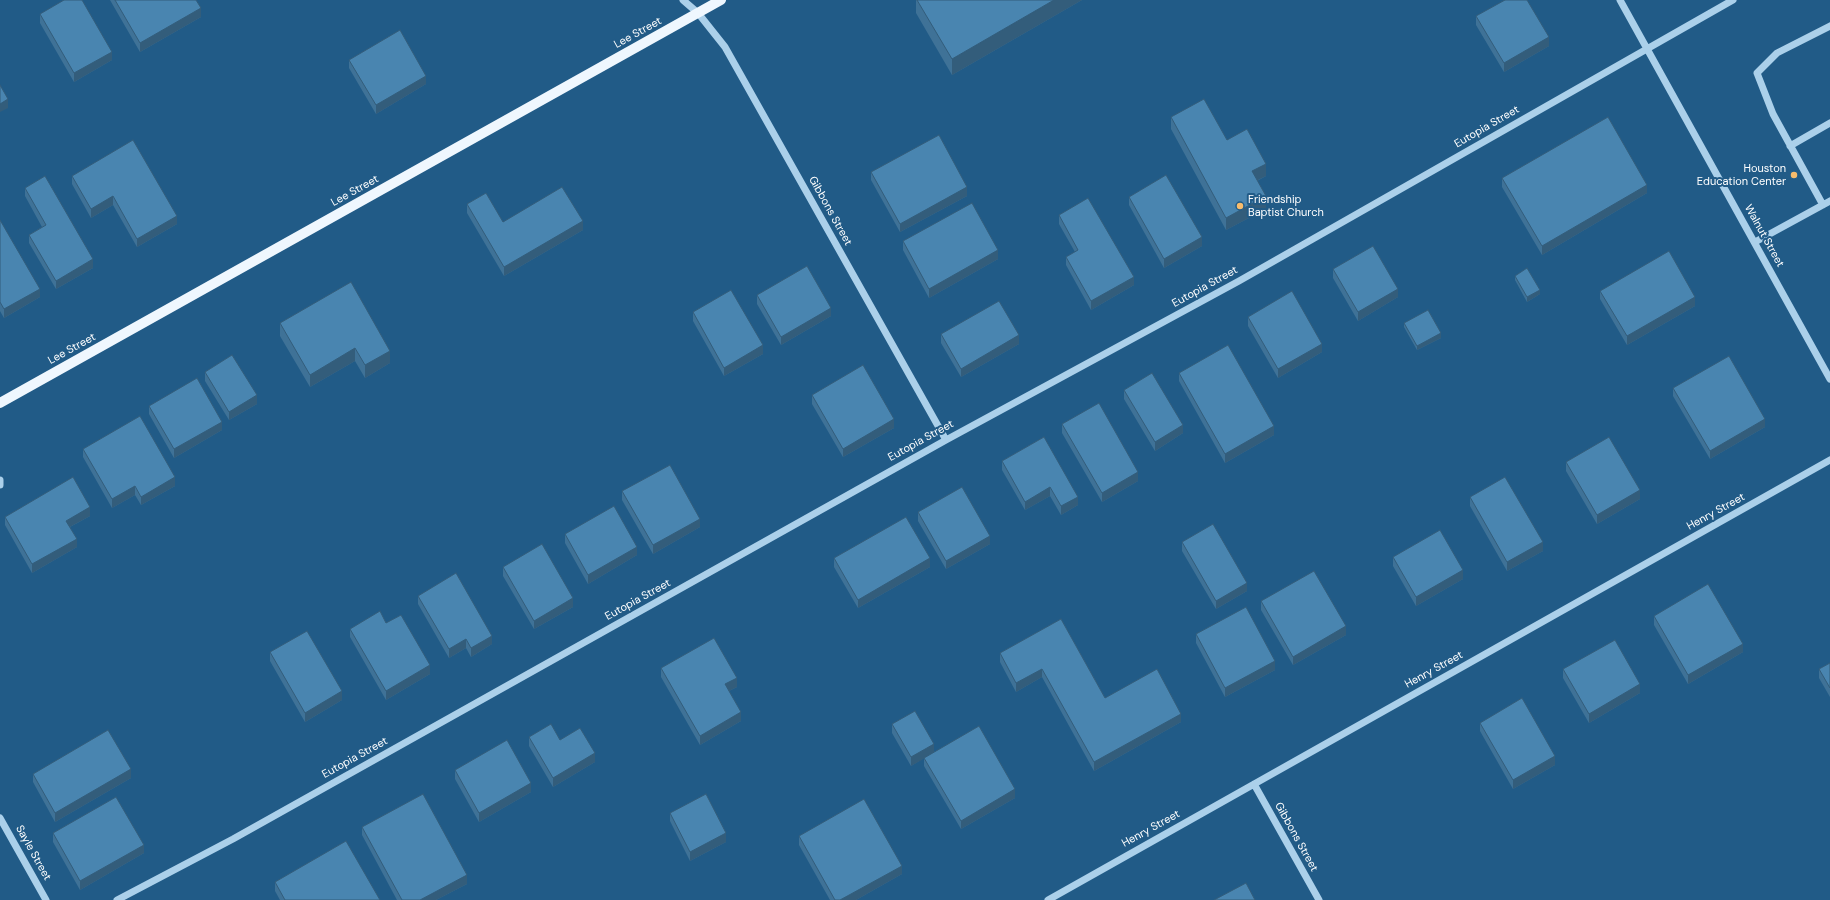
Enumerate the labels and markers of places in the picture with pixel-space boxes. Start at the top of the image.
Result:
place label: Houston Education Center [1697,162,1786,188]
marker: Houston Education Center [1789,170,1799,180]
place label: Friendship Baptist Church [1248,193,1324,219]
marker: Friendship Baptist Church [1235,201,1245,211]

